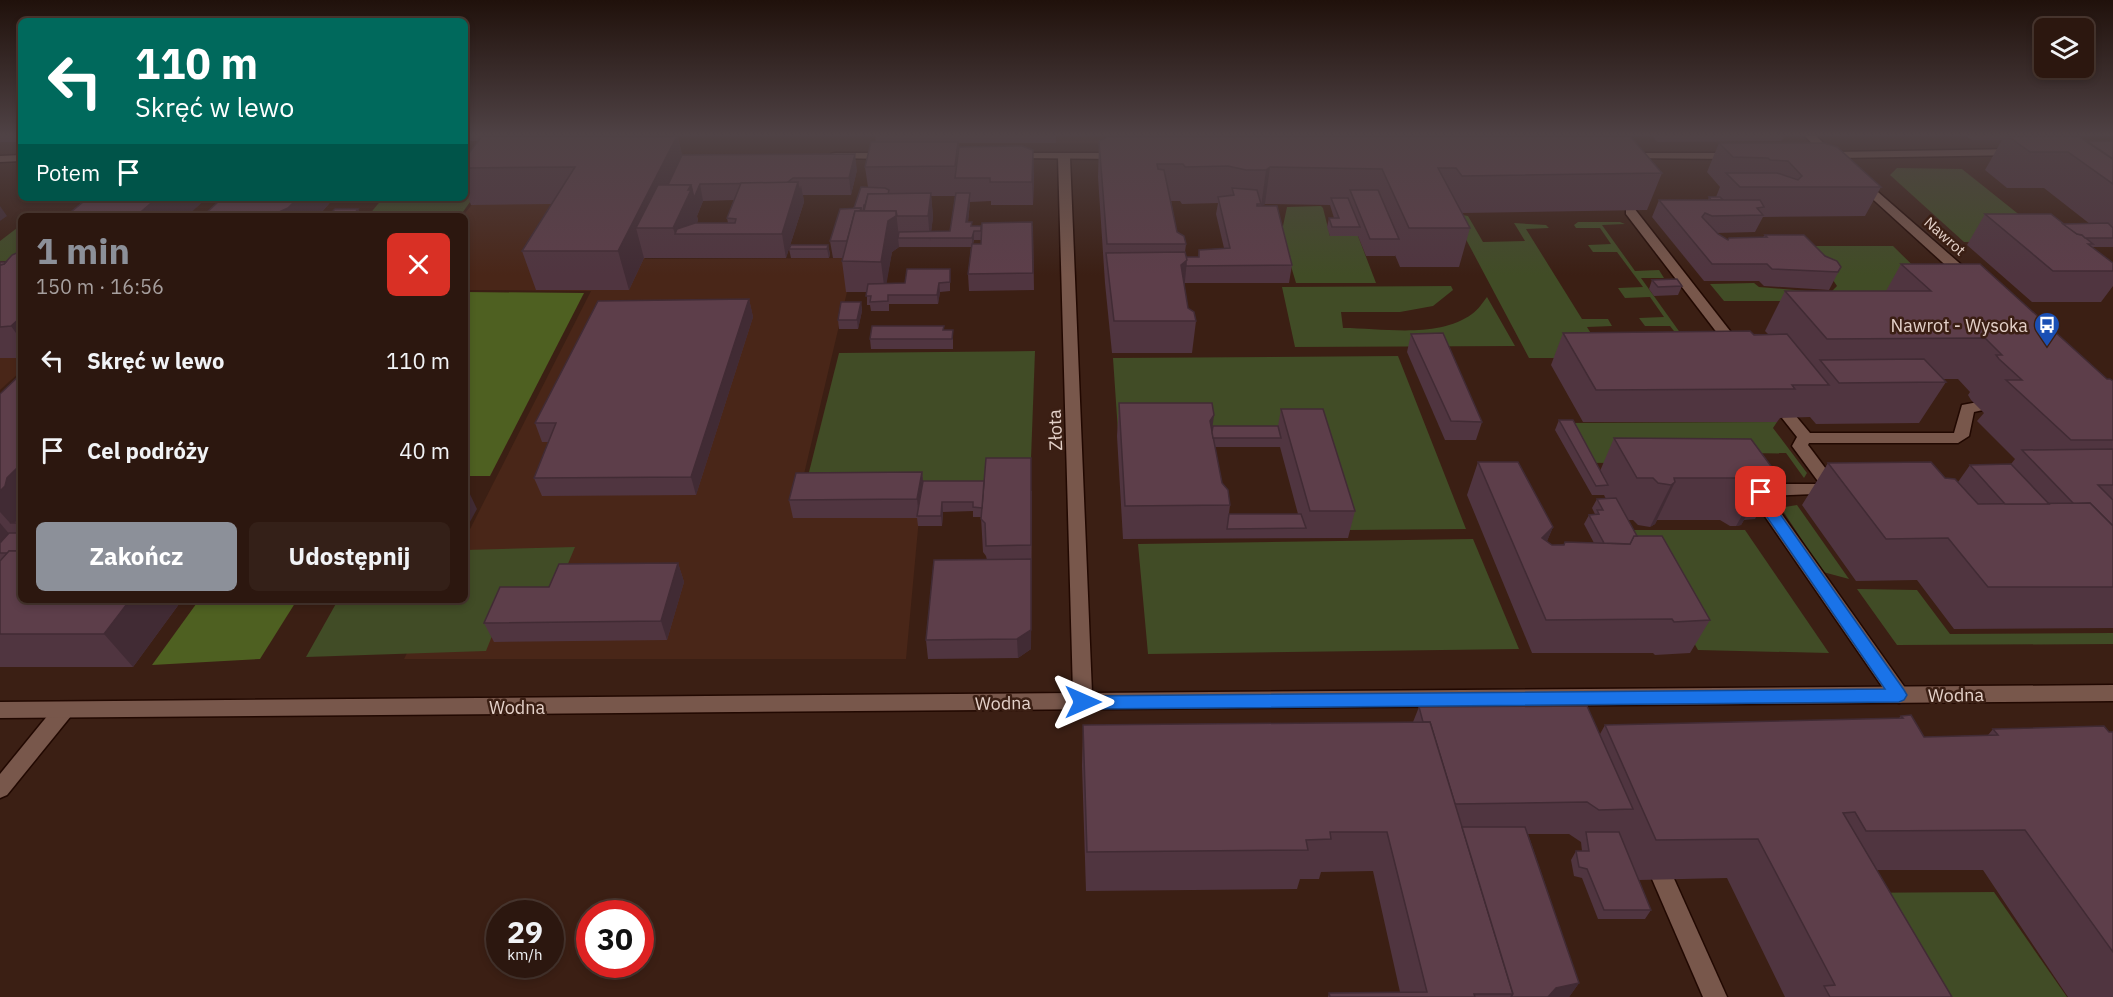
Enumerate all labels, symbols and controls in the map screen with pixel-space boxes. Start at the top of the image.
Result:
map controls [2034,18,2094,78]
button: layers [2034,18,2094,78]
text: 110 m [135,36,258,91]
icon: left [36,42,114,120]
text: Skręć w lewo [135,89,294,124]
icon: arrive [112,156,145,189]
text: Potem [36,158,100,187]
street label: Nawrot [1920,212,1970,260]
text: 1 min [36,227,130,274]
button: close [387,233,450,296]
text: 150 m · 16:56 [36,273,164,300]
bus stop icon: Nawrot - Wysoka [2032,310,2062,348]
place label: Nawrot - Wysoka [1890,314,2028,337]
icon: left [36,344,69,377]
text: Skręć w lewo [87,346,224,375]
text: 110 m [386,346,450,375]
street label: Złota [1043,409,1067,451]
icon: arrive [36,434,69,467]
text: Cel podróży [87,436,209,465]
text: 40 m [399,436,450,465]
pin [1735,466,1786,517]
icon: arrive [1744,475,1777,508]
button: Zakończ [36,522,237,591]
button: Udostępnij [249,522,450,591]
position arrow [1051,670,1115,734]
street label: Wodna [1928,683,1985,707]
street label: Wodna [975,691,1032,715]
street label: Wodna [489,696,545,719]
speed limit sign: 30 [576,900,654,978]
text: 29 [507,912,543,951]
text: km/h [507,945,543,964]

